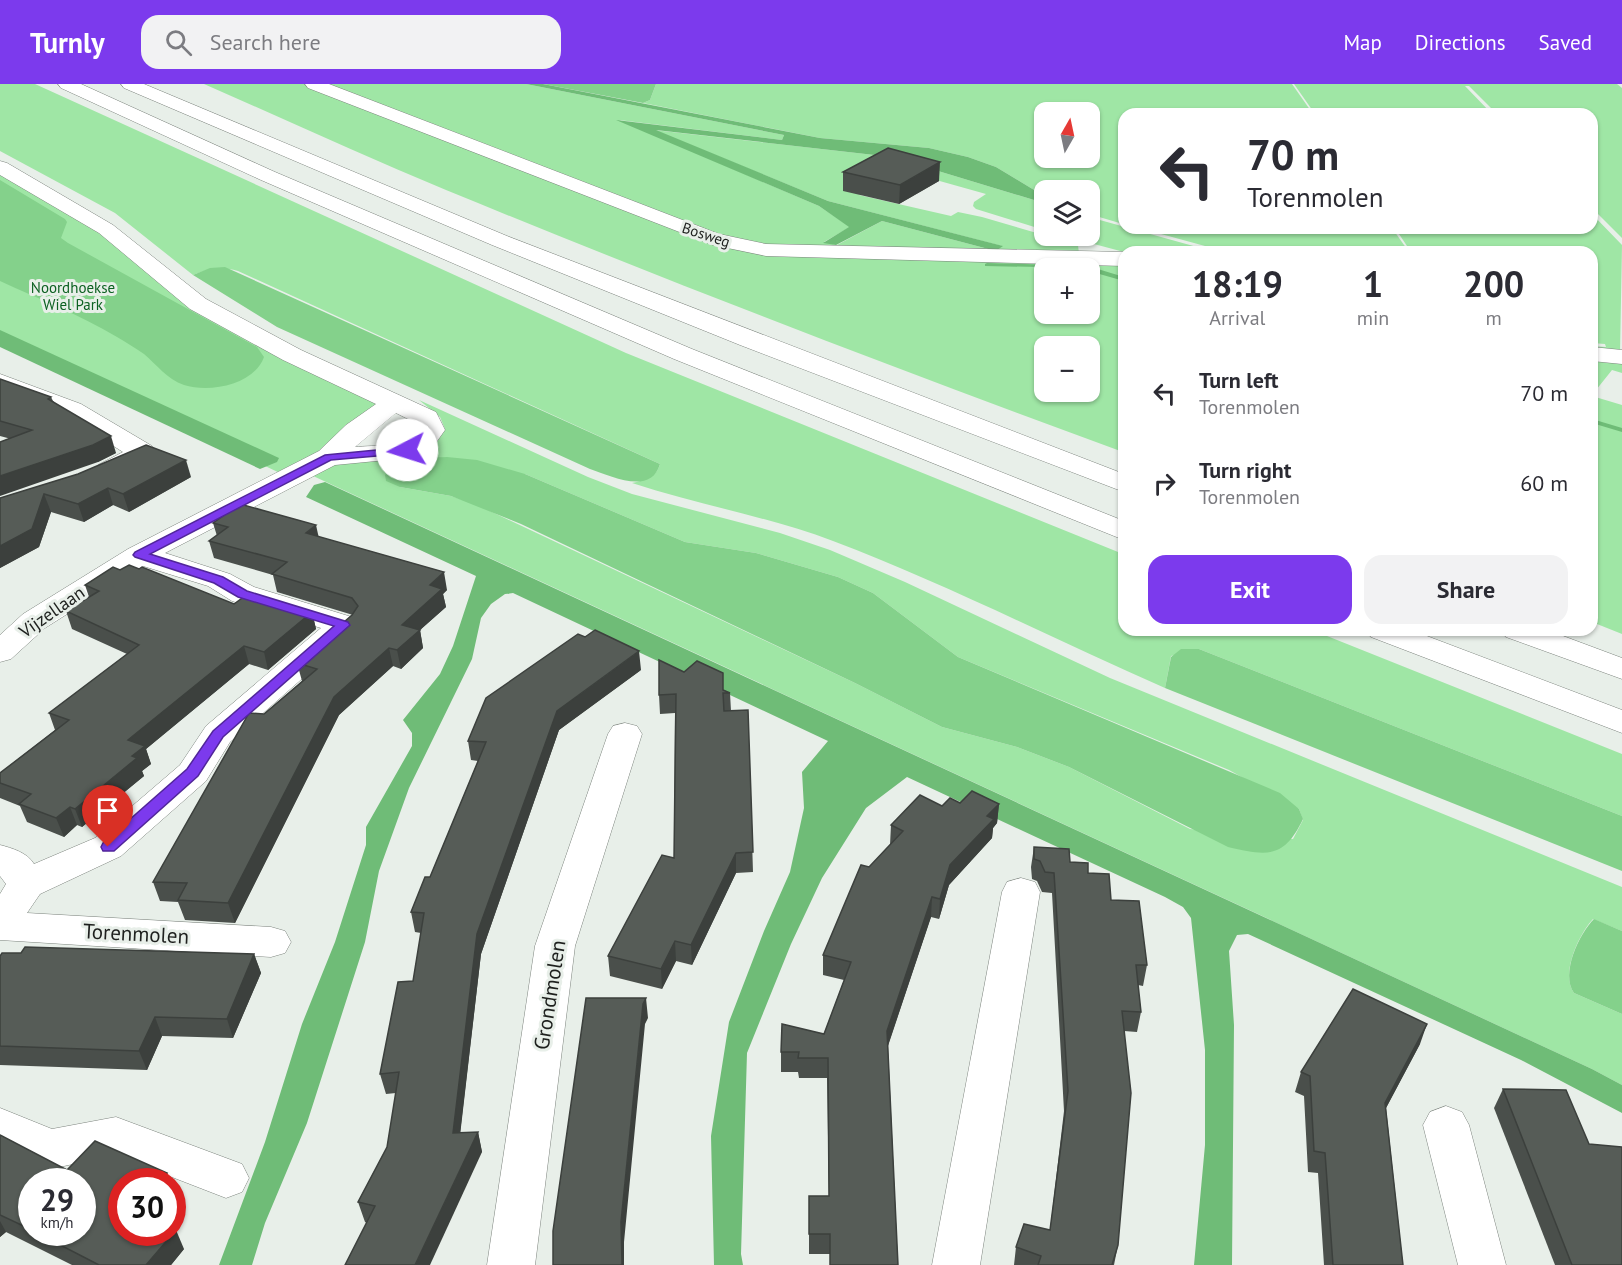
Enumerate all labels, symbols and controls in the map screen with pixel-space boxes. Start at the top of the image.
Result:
search box [141,15,561,69]
text: Turnly [30,24,105,61]
icon: search [162,26,195,59]
text: Search here [210,28,321,56]
text: Map [1343,29,1382,56]
text: Directions [1415,29,1506,56]
text: Saved [1539,29,1592,56]
north arrow [1034,102,1100,168]
map controls [1034,102,1100,402]
text: 70 m [1247,127,1339,182]
icon: left [1148,132,1226,210]
button: layers [1034,180,1100,246]
text: Torenmolen [1247,180,1383,214]
street label: Bosweg [680,218,733,251]
button: + [1034,258,1100,324]
text: 18:19 [1192,260,1283,307]
text: 1 [1363,260,1383,307]
text: 200 [1463,260,1524,307]
park label: Noordhoekse Wiel Park [31,278,115,314]
text: Arrival [1209,305,1265,331]
text: min [1357,305,1389,331]
text: m [1486,305,1502,331]
button: − [1034,336,1100,402]
text: Turn left [1199,366,1279,394]
icon: left [1148,377,1181,410]
text: 70 m [1520,379,1568,407]
text: Torenmolen [1199,394,1300,420]
position arrow [375,418,439,482]
text: Turn right [1199,456,1291,484]
icon: right [1148,467,1181,500]
text: 60 m [1520,469,1568,497]
text: Torenmolen [1199,484,1300,510]
button: Exit [1148,555,1352,624]
button: Share [1364,555,1568,624]
street label: Vijzellaan [14,581,89,643]
pin [82,785,133,847]
icon: arrive [91,794,124,827]
street label: Torenmolen [82,917,190,950]
street label: Grondmolen [528,938,571,1052]
speed limit sign: 30 [108,1168,186,1246]
text: 29 [40,1180,74,1219]
text: km/h [41,1213,73,1232]

